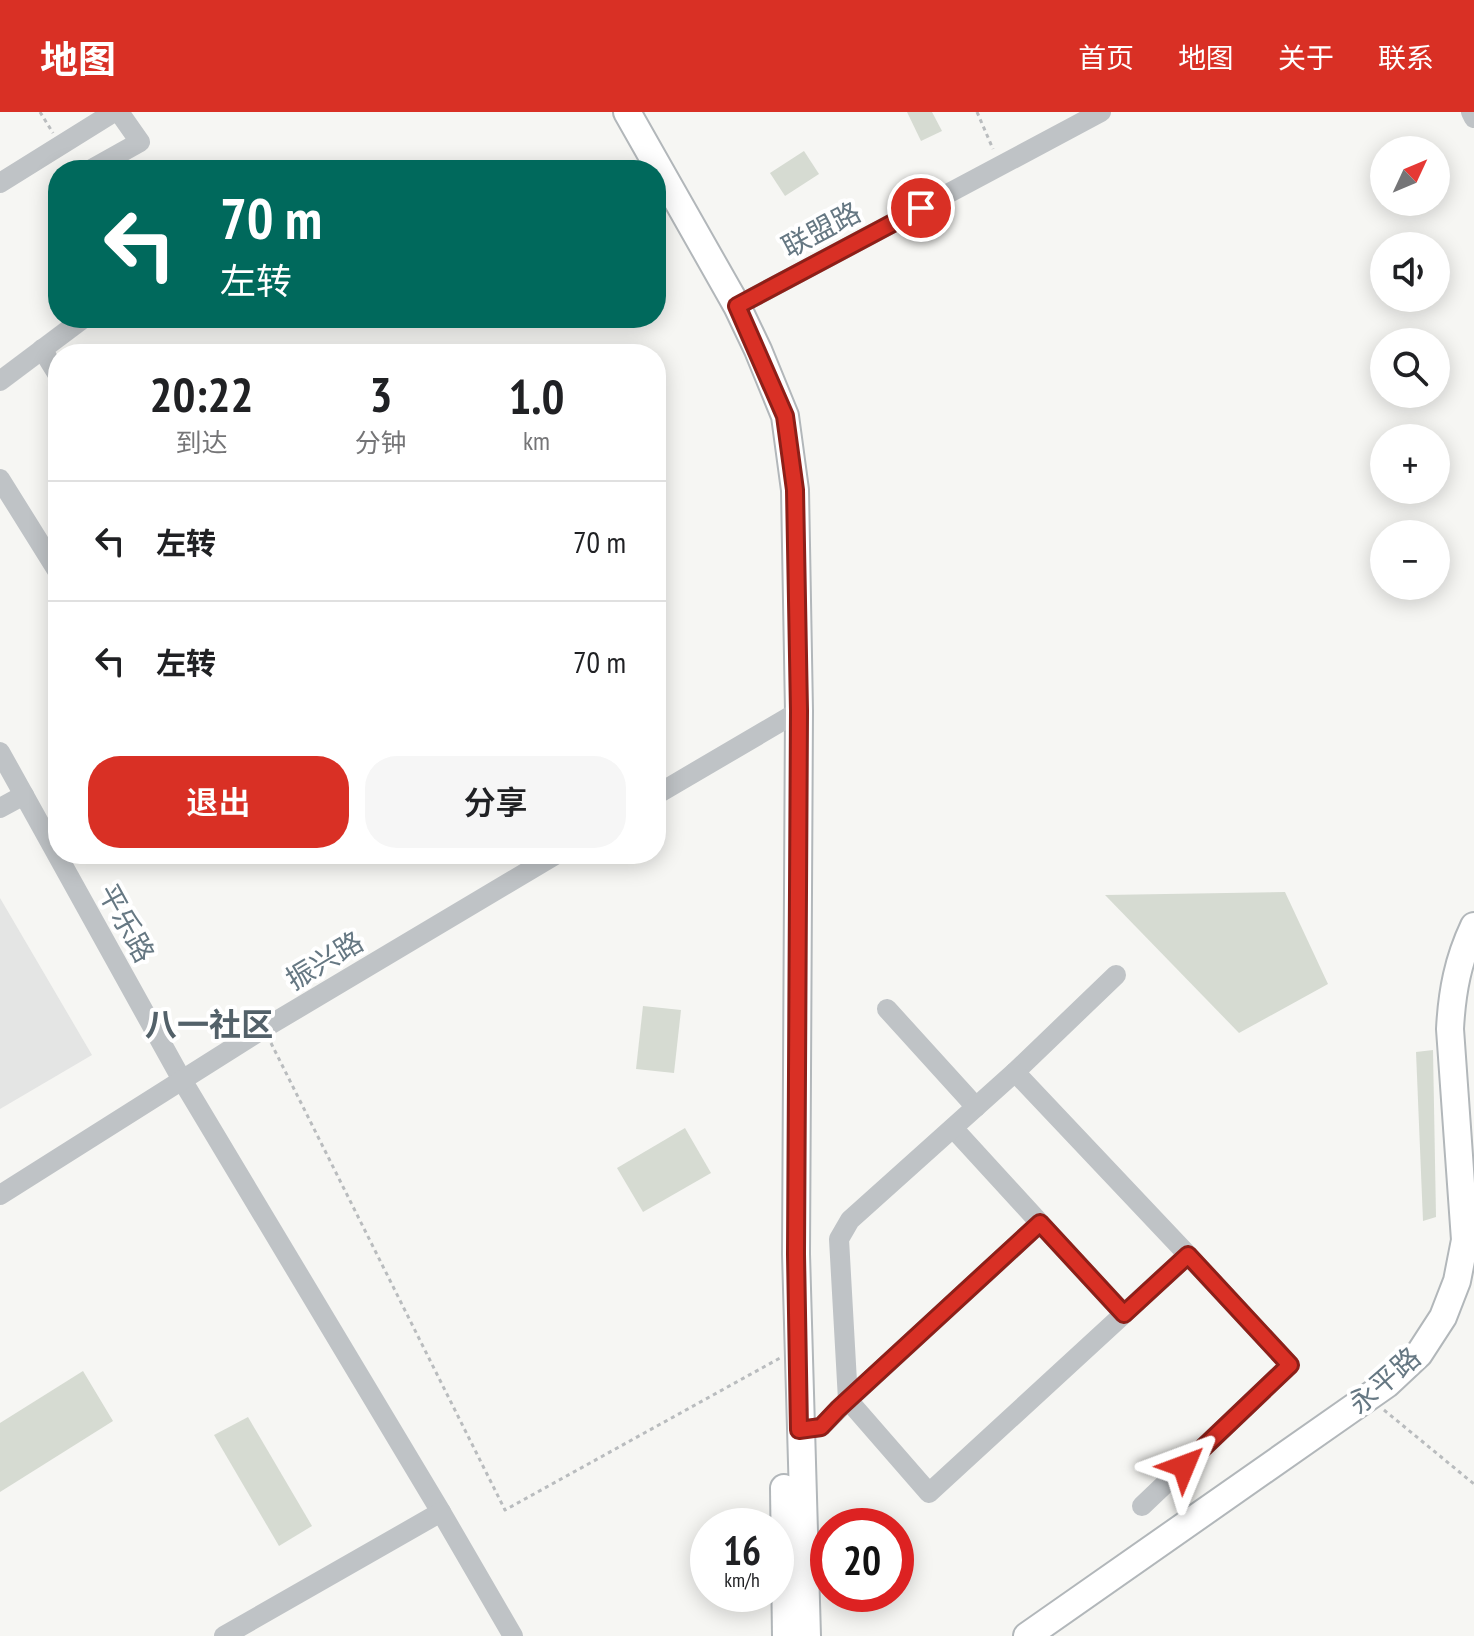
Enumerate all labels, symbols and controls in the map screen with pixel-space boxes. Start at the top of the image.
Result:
text: 地图 [40,34,116,83]
text: 首页 [1078,39,1134,76]
text: 地图 [1178,39,1234,76]
text: 关于 [1278,39,1334,76]
text: 联系 [1378,39,1434,76]
north arrow [1370,136,1450,216]
map controls [1370,136,1450,600]
pin [887,174,955,242]
text: 70 m [220,182,322,254]
icon: arrive [899,186,943,230]
icon: left [88,192,192,296]
street label: 联盟路 [775,193,867,265]
button: sound [1370,232,1450,312]
text: 左转 [220,257,292,304]
button: search [1370,328,1450,408]
text: 20:22 [150,363,253,425]
text: 3 [369,363,392,425]
text: 1.0 [508,365,564,427]
text: km [523,424,550,457]
button: + [1370,424,1450,504]
text: 到达 [175,426,227,459]
text: 分钟 [355,426,407,459]
icon: left [88,519,132,563]
button: − [1370,520,1450,600]
text: 70 m [573,522,626,561]
text: 左转 [156,523,216,562]
icon: left [88,639,132,683]
text: 70 m [573,642,626,681]
text: 左转 [156,643,216,682]
button: 退出 [88,756,349,848]
button: 分享 [365,756,626,848]
street label: 平乐路 [90,877,164,969]
street label: 振兴路 [278,923,370,997]
district label: 八一社区 [145,1003,273,1045]
street label: 永平路 [1340,1338,1428,1422]
position arrow [1142,1424,1226,1508]
speed limit sign: 20 [810,1508,914,1612]
text: 16 [723,1524,761,1576]
text: km/h [724,1567,760,1593]

